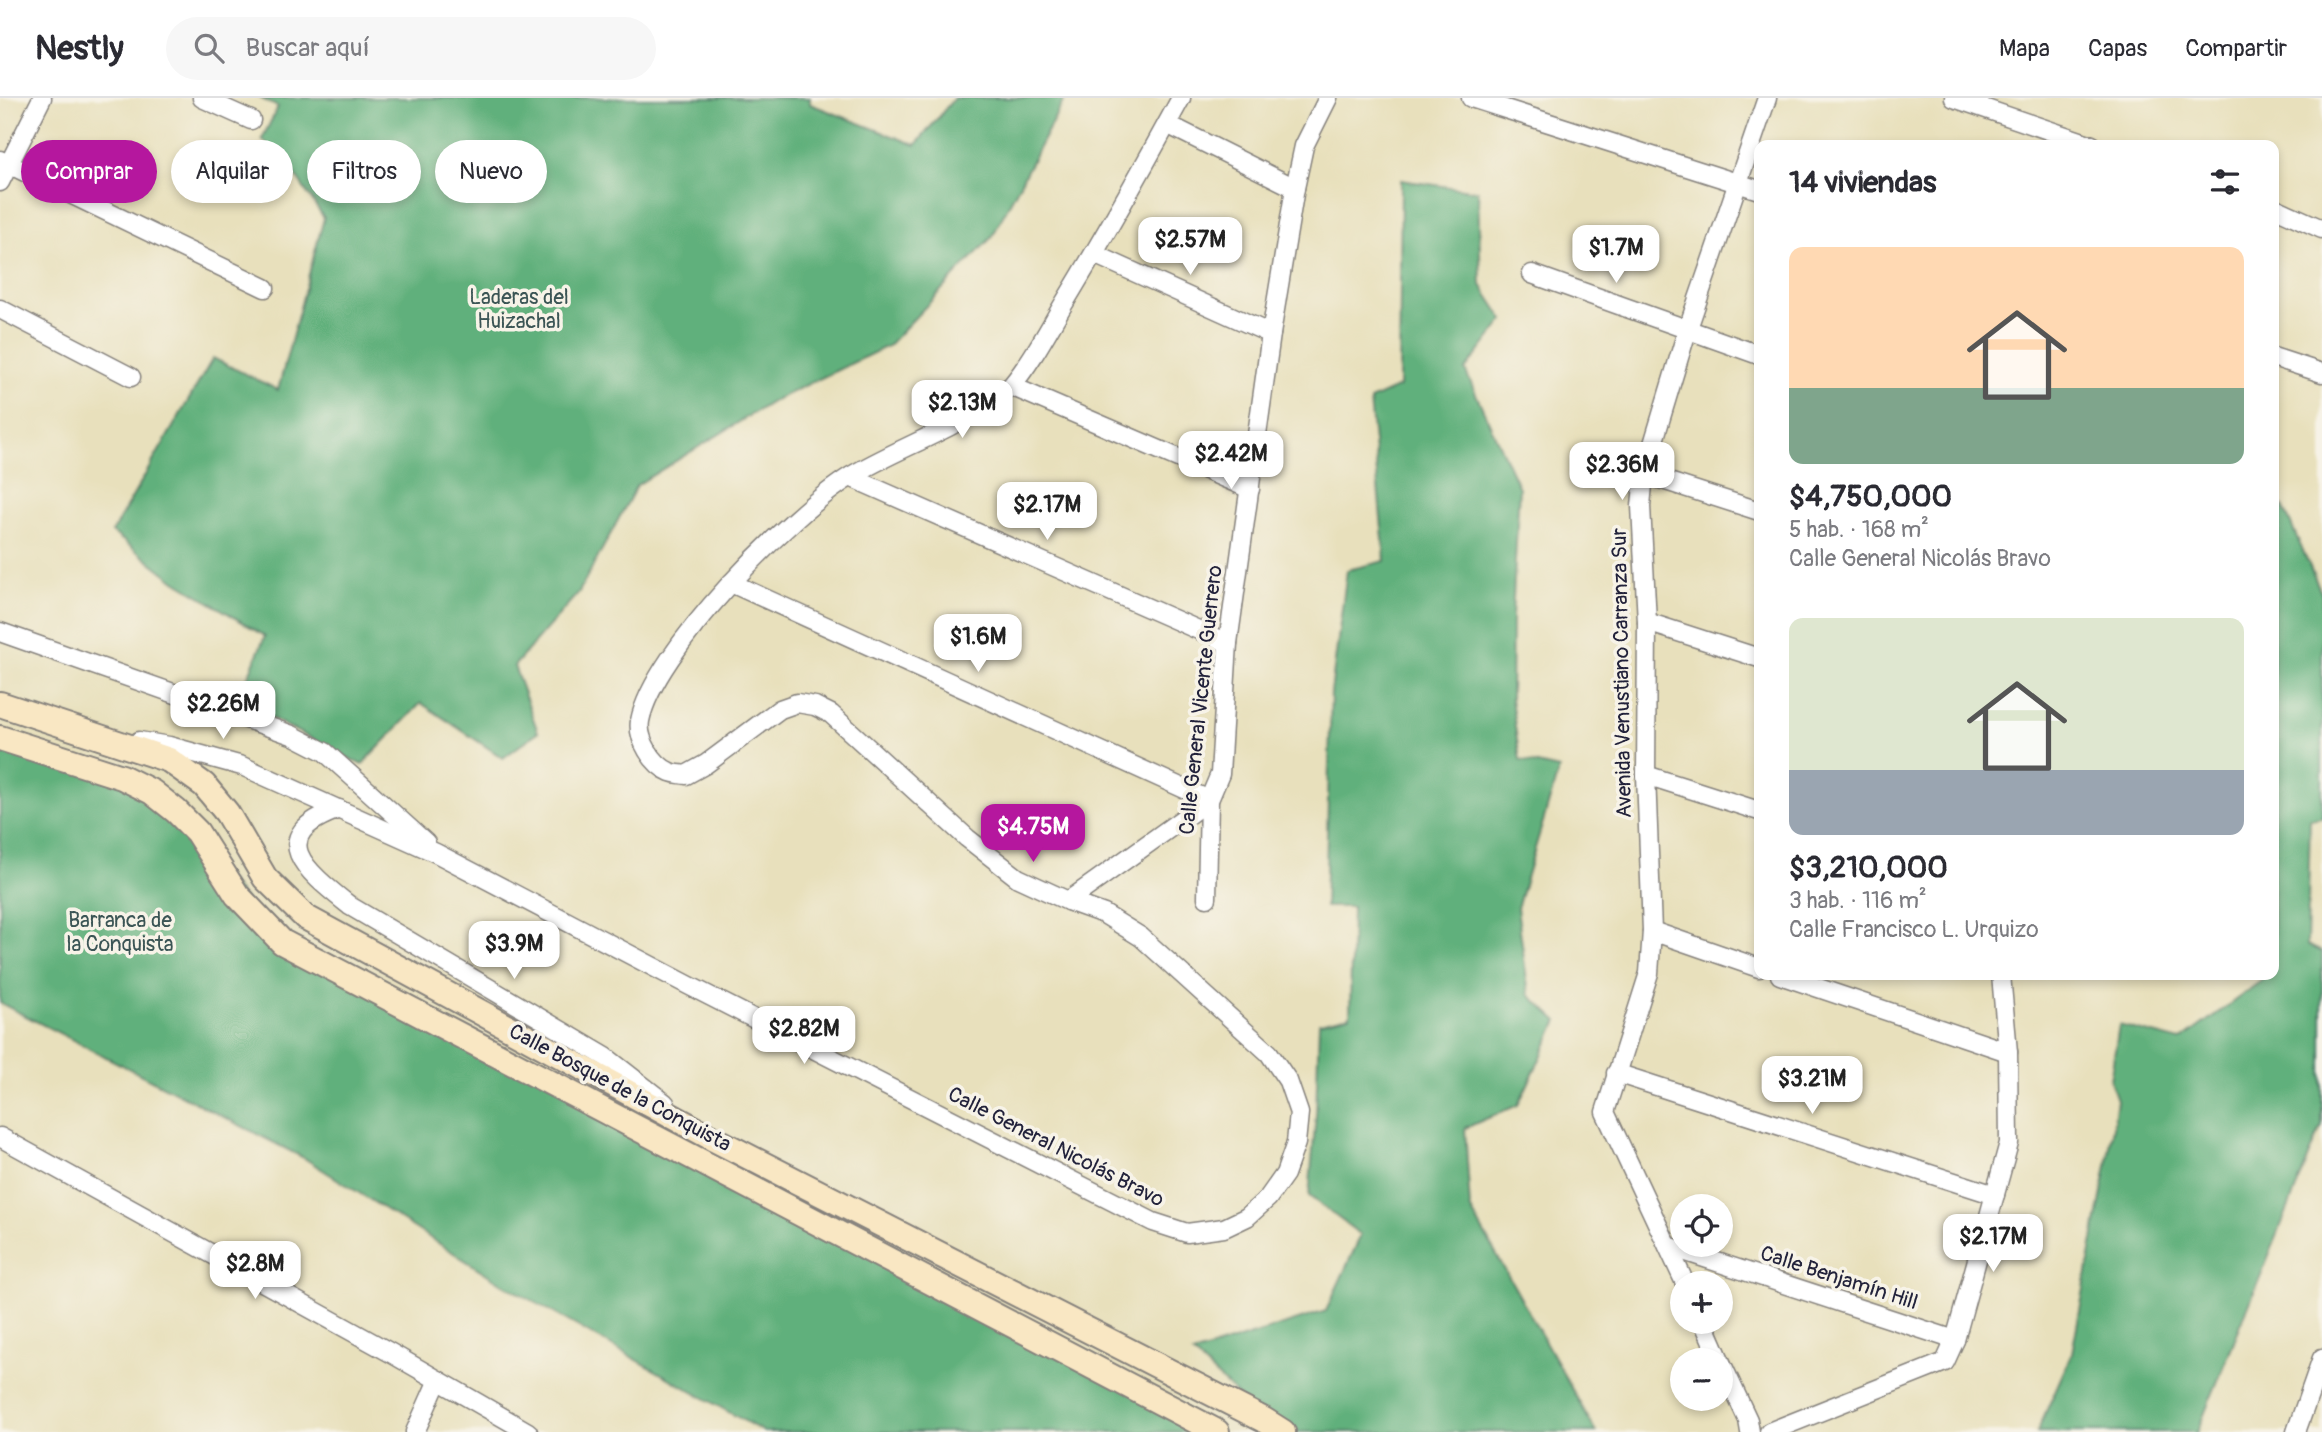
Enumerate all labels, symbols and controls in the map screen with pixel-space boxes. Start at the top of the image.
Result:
search box [166,17,656,80]
text: Nestly [35,28,124,69]
icon: search [190,29,228,67]
text: Buscar aquí [246,32,370,64]
text: Mapa [1999,34,2050,63]
text: Capas [2088,34,2147,63]
text: Compartir [2185,34,2287,63]
chip: Comprar [21,140,157,203]
chip: Alquilar [171,140,293,203]
chip: Filtros [307,140,421,203]
chip: Nuevo [435,140,547,203]
icon: filters [2206,163,2244,201]
text: 14 viviendas [1789,164,1936,201]
pin: $2.57M [1133,218,1247,277]
text: $2.57M [1154,225,1226,254]
pin: $1.7M [1567,226,1665,285]
text: $1.7M [1588,233,1644,262]
park label: Laderas del Huizachal [469,284,569,335]
icon: home [1954,292,2080,418]
pin: $2.13M [905,380,1019,440]
text: $2.13M [928,388,996,417]
pin: $2.42M [1174,432,1288,491]
text: $2.42M [1194,439,1268,468]
pin: $2.36M [1565,442,1679,502]
text: $2.36M [1585,450,1659,479]
text: $4,750,000 [1789,478,1952,515]
pin: $2.17M [990,482,1104,542]
text: $2.17M [1013,490,1081,519]
text: 5 hab. · 168 m² [1789,515,1929,544]
street label: Avenida Venustiano Carranza Sur [1606,527,1638,818]
text: Calle General Nicolás Bravo [1789,544,2051,573]
street label: Calle General Vicente Guerrero [1173,564,1229,836]
pin: $1.6M [929,614,1027,674]
text: $1.6M [950,622,1006,651]
icon: home [1954,663,2080,789]
pin: $2.26M [166,682,280,741]
text: $2.26M [186,689,260,718]
pin: $4.75M [976,804,1090,864]
text: $4.75M [997,812,1069,841]
text: $3,210,000 [1789,849,1948,886]
text: 3 hab. · 116 m² [1789,886,1927,915]
park label: Barranca de la Conquista [67,907,173,958]
text: Calle Francisco L. Urquizo [1789,915,2039,944]
pin: $3.9M [465,922,563,981]
text: $3.9M [485,929,543,958]
pin: $2.82M [747,1006,861,1066]
text: $2.82M [768,1014,840,1043]
street label: Calle Bosque de la Conquista [504,1018,736,1158]
pin: $3.21M [1755,1056,1869,1116]
text: $3.21M [1778,1064,1846,1093]
street label: Calle General Nicolás Bravo [943,1081,1169,1213]
map controls [1670,1194,1733,1411]
button: locate [1670,1194,1733,1257]
pin: $2.17M [1936,1214,2050,1274]
text: $2.17M [1959,1222,2027,1251]
street label: Calle Benjamín Hill [1757,1240,1921,1316]
pin: $2.8M [206,1242,304,1301]
text: $2.8M [226,1249,284,1278]
button: + [1670,1271,1733,1334]
button: − [1670,1348,1733,1411]

